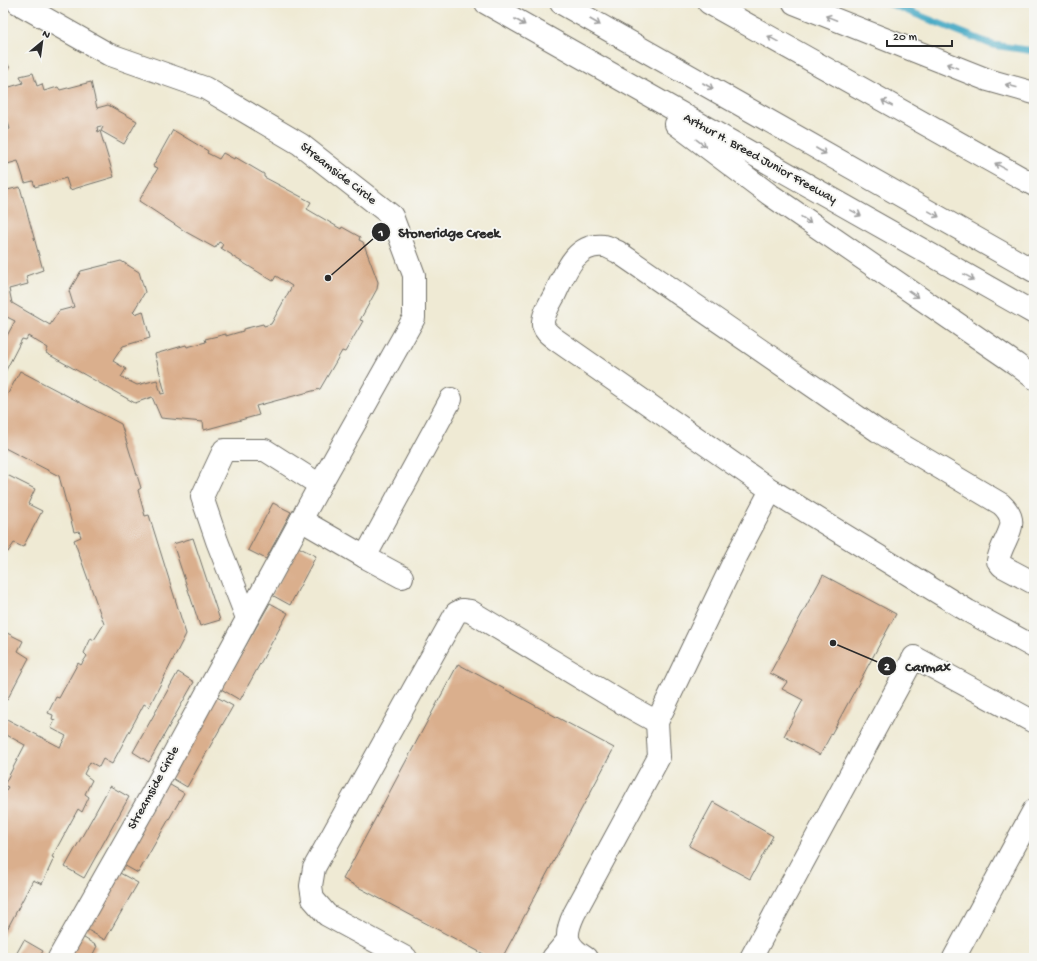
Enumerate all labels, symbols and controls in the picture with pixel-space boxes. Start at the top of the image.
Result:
one-way arrow [825,14,837,22]
one-way arrow [514,19,526,27]
one-way arrow [589,19,601,27]
north arrow [22,22,62,62]
scale bar [887,22,952,48]
text: N [40,28,52,42]
text: 20 m [893,31,918,45]
one-way arrow [767,35,779,42]
one-way arrow [946,62,958,69]
one-way arrow [1005,82,1018,90]
one-way arrow [702,83,714,91]
one-way arrow [881,98,893,106]
street label: Arthur H. Breed Junior Freeway [681,110,840,208]
one-way arrow [696,139,707,148]
street label: Streamside Circle [297,140,379,209]
one-way arrow [815,147,827,155]
one-way arrow [994,162,1006,170]
one-way arrow [850,210,862,217]
one-way arrow [928,211,940,219]
one-way arrow [801,216,812,224]
callout: Stoneridge Creek [371,219,508,245]
text: Stoneridge Creek [398,226,501,243]
text: 1 [378,227,384,241]
one-way arrow [963,273,975,281]
one-way arrow [908,290,919,298]
callout: Carmax [877,653,959,679]
text: Carmax [904,660,951,677]
text: 2 [884,661,890,675]
street label: Streamside Circle [125,744,183,832]

